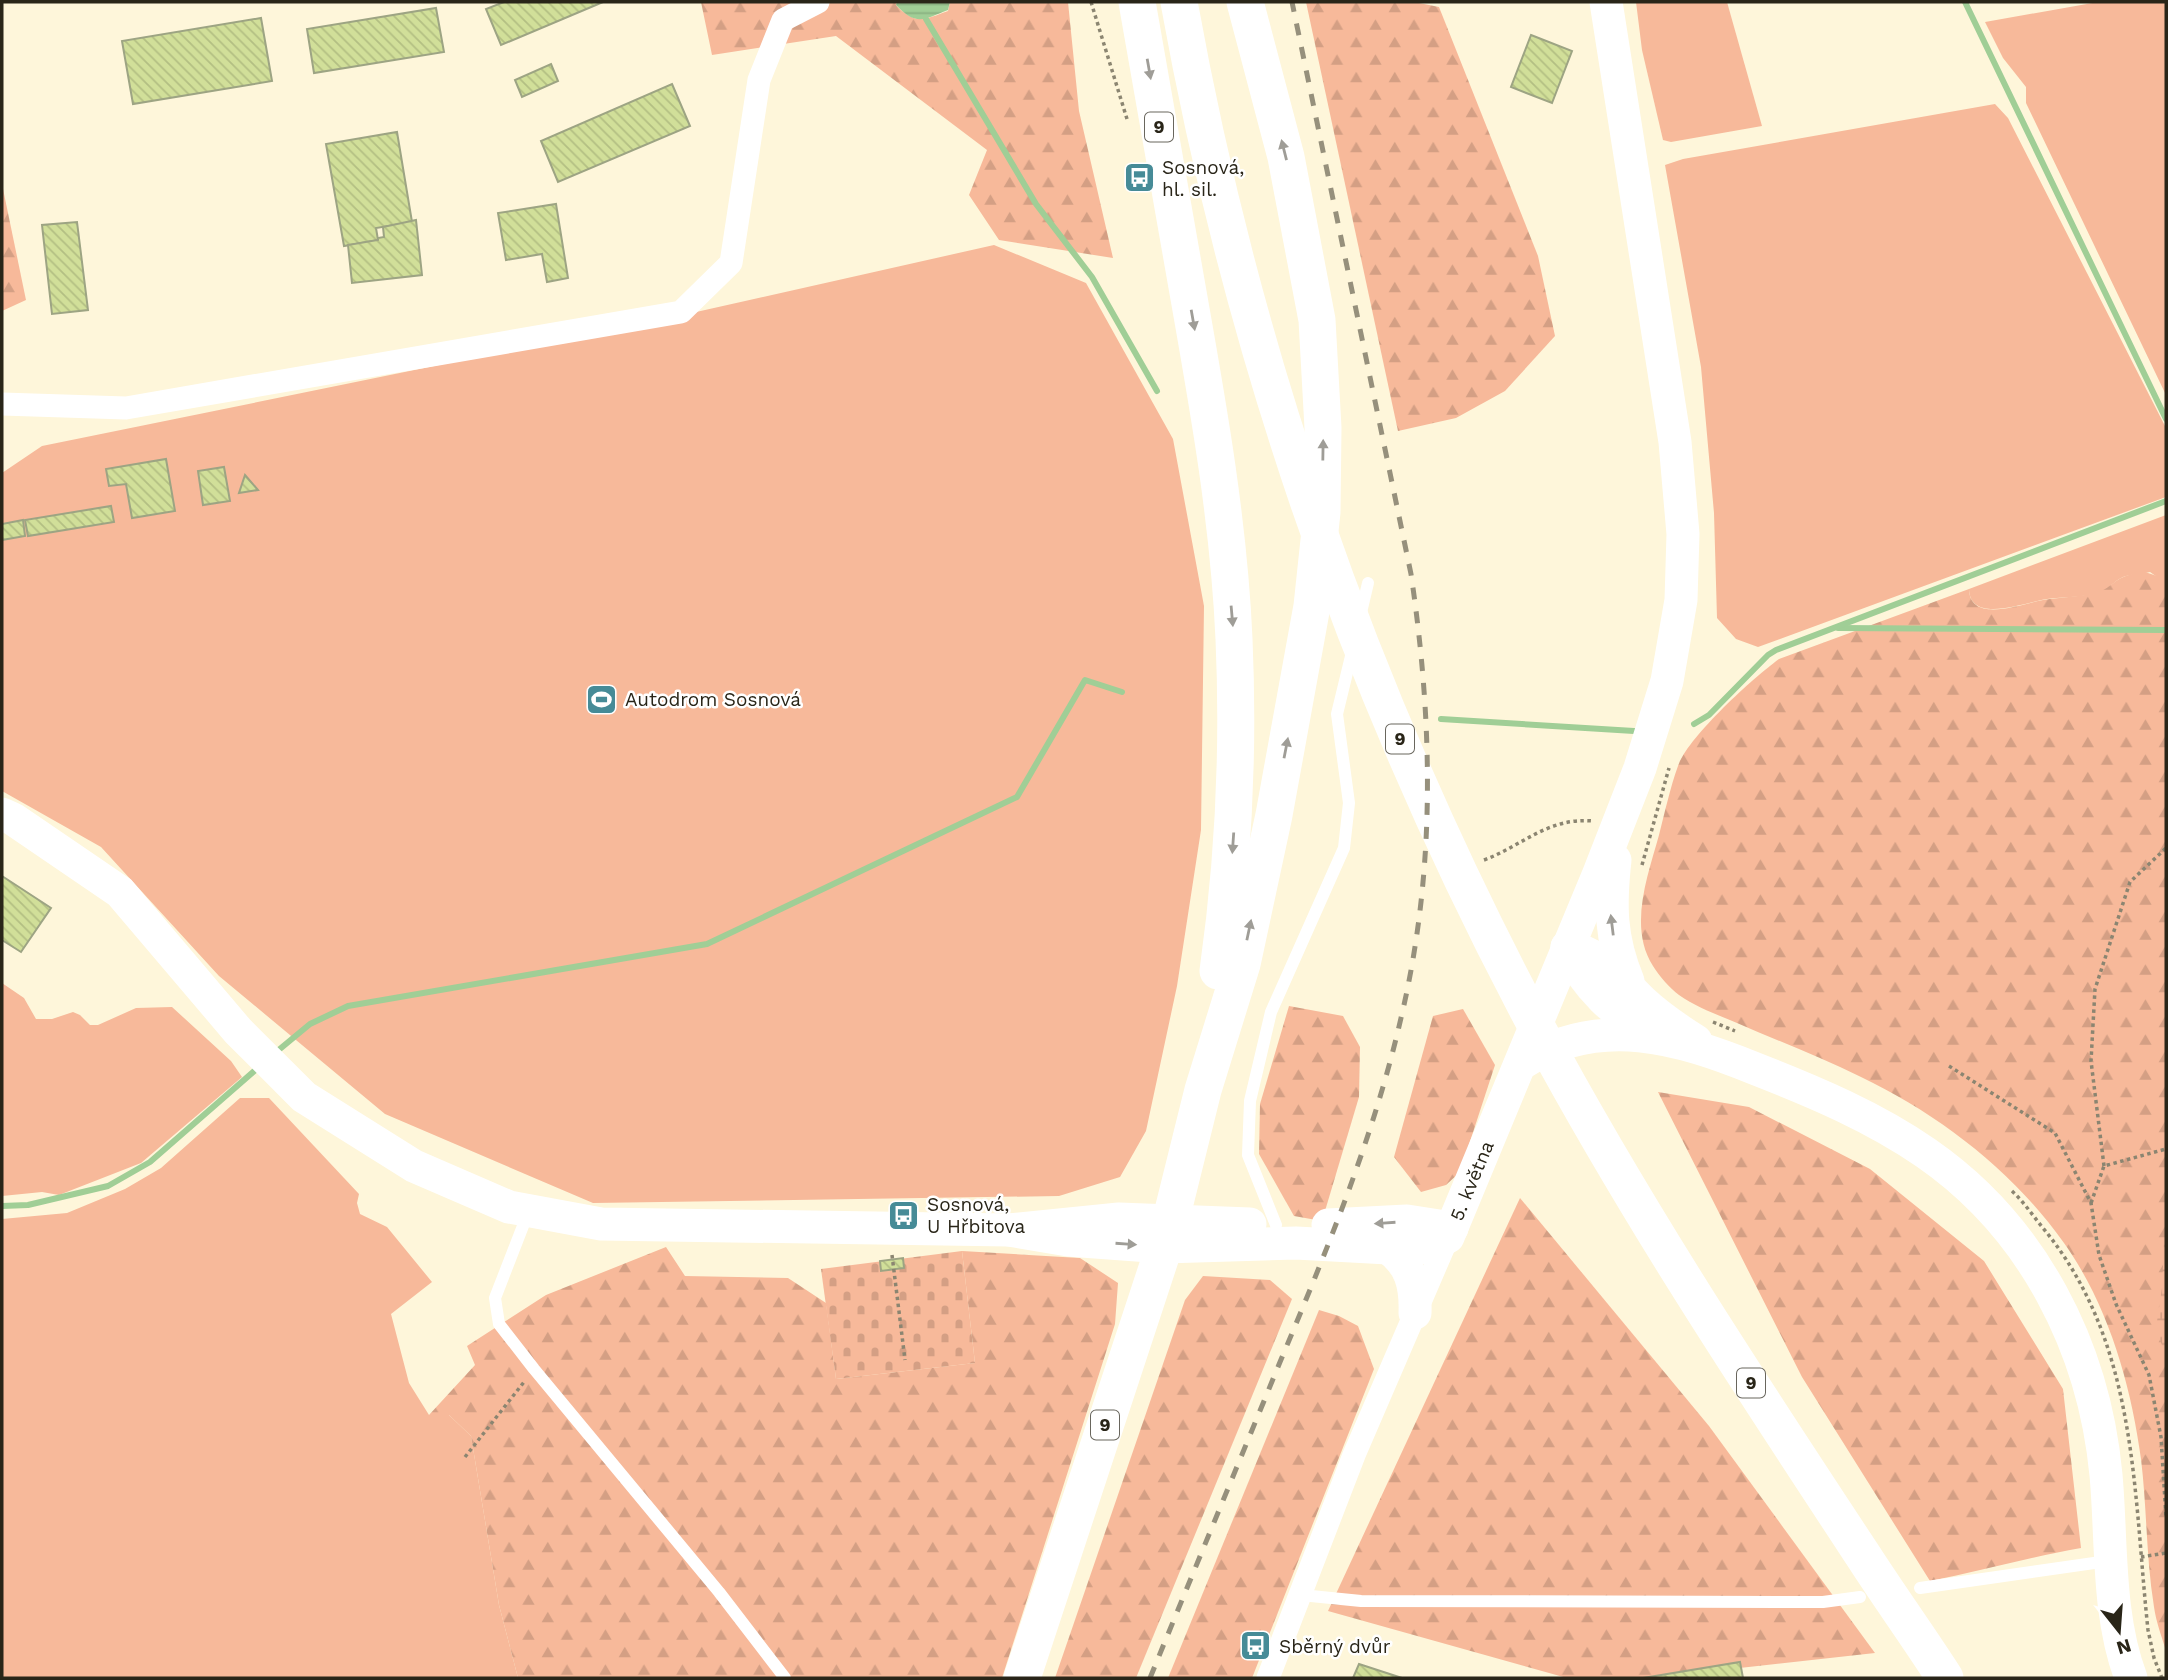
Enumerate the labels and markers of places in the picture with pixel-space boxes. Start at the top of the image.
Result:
place label: Sosnová, hl. sil. [1162,156,1244,201]
bus stop icon: Sosnová, hl. sil. [1122,161,1156,195]
sports icon: Autodrom Sosnová [585,682,619,716]
place label: Autodrom Sosnová [625,688,801,711]
place label: Sosnová, U Hřbitova [927,1193,1025,1238]
bus stop icon: Sosnová, U Hřbitova [887,1198,921,1232]
bus stop icon: Sběrný dvůr [1239,1629,1273,1663]
place label: Sběrný dvůr [1279,1635,1391,1658]

